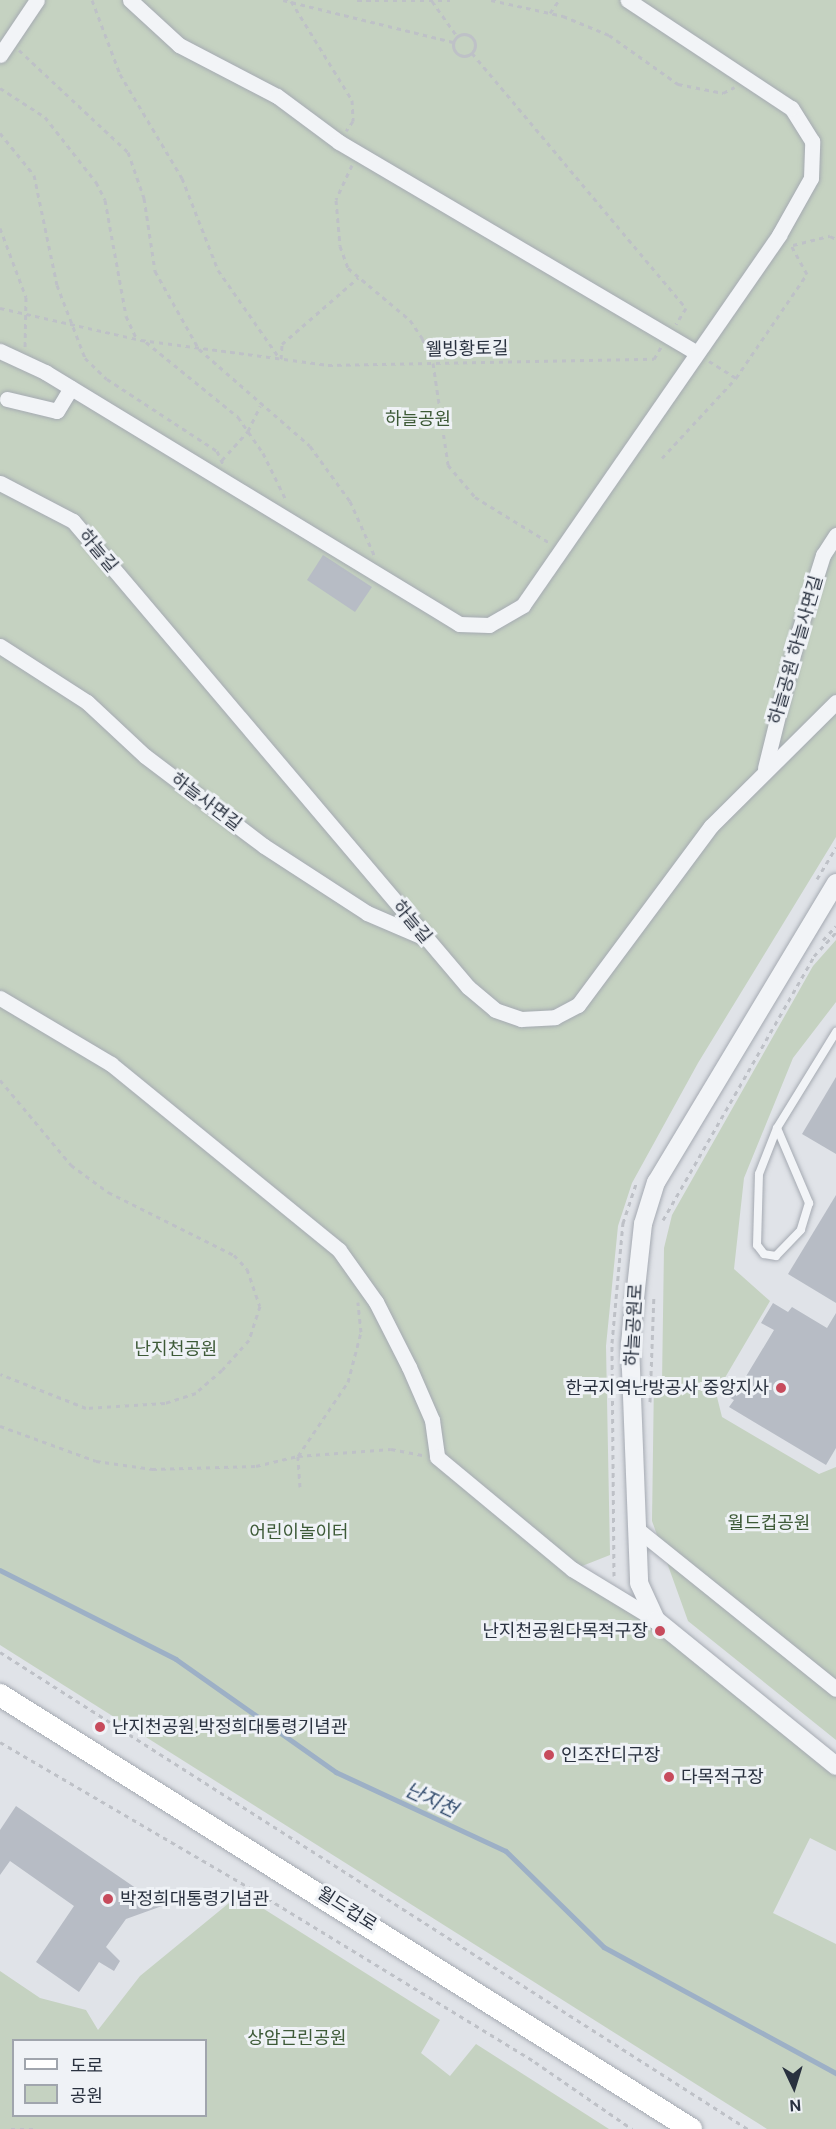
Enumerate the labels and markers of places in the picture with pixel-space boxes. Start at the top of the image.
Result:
place label: 한국지역난방공사 중앙지사 [565,1377,769,1399]
marker: 한국지역난방공사 중앙지사 [774,1381,788,1395]
place label: 난지천공원다목적구장 [482,1620,648,1642]
marker: 난지천공원다목적구장 [653,1624,667,1638]
place label: 난지천공원.박정희대통령기념관 [112,1716,347,1738]
marker: 난지천공원.박정희대통령기념관 [93,1720,107,1734]
place label: 인조잔디구장 [561,1744,660,1766]
marker: 인조잔디구장 [542,1748,556,1762]
place label: 다목적구장 [681,1766,764,1788]
marker: 다목적구장 [662,1770,676,1784]
place label: 박정희대통령기념관 [120,1888,269,1910]
marker: 박정희대통령기념관 [101,1892,115,1906]

